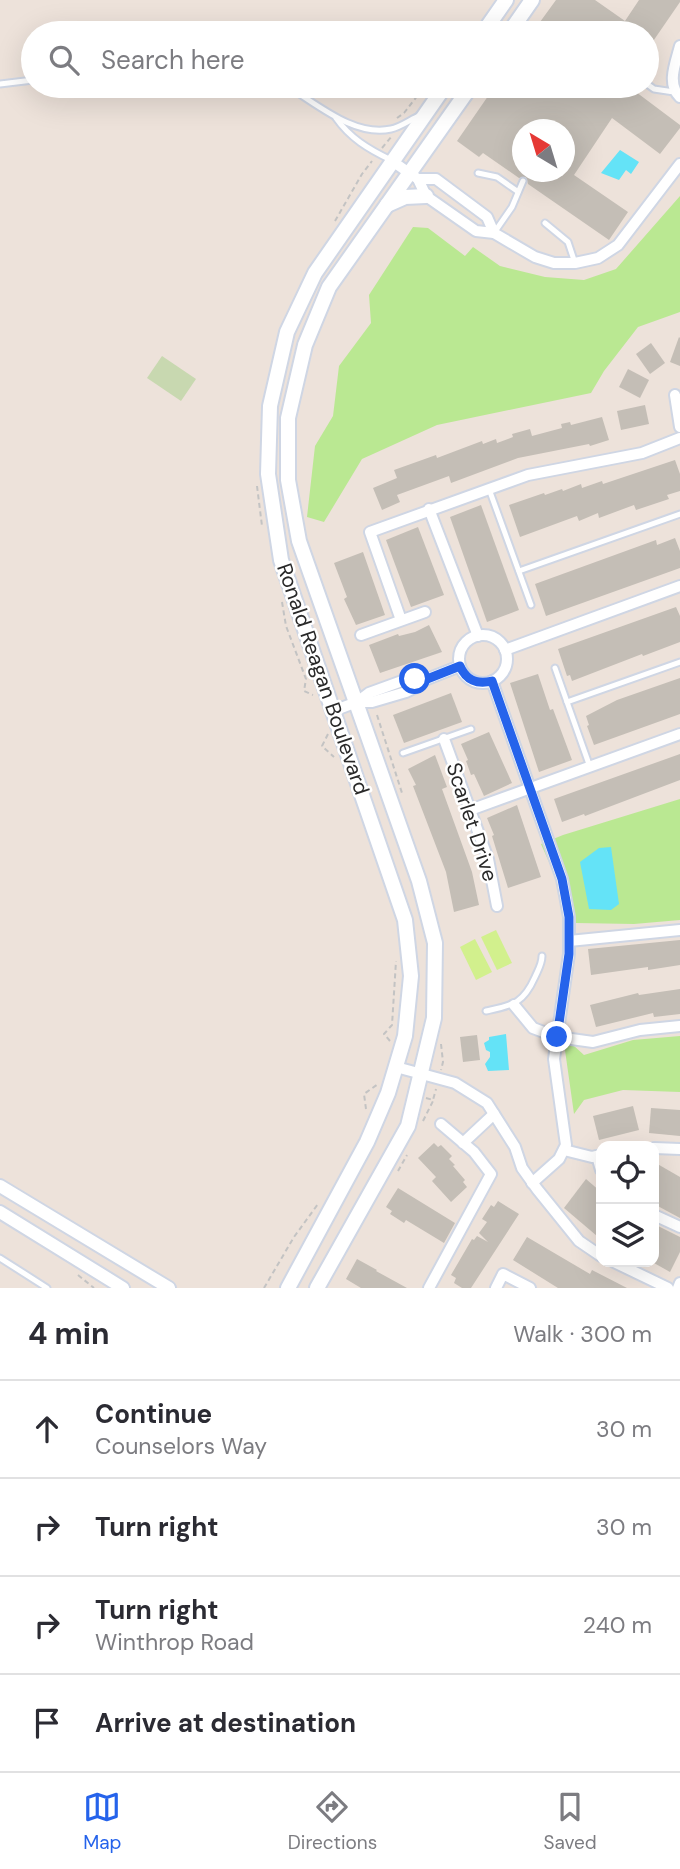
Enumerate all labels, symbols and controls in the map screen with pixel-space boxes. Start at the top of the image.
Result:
search box [21,21,659,98]
icon: search [45,41,83,79]
text: Search here [101,43,244,77]
north arrow [512,119,575,182]
street label: Ronald Reagan Boulevard [270,560,376,798]
route start [399,663,430,694]
street label: Scarlet Drive [440,759,504,885]
route end [541,1021,572,1052]
map controls [596,1141,659,1267]
button: locate [596,1141,659,1204]
button: layers [596,1204,659,1267]
text: 4 min [28,1314,110,1353]
text: Walk · 300 m [513,1319,652,1349]
text: Continue [95,1397,212,1431]
icon: ahead [28,1410,66,1448]
text: 30 m [596,1414,652,1444]
text: Counselors Way [95,1431,267,1461]
icon: right [28,1508,66,1546]
text: Turn right [95,1510,219,1544]
text: 30 m [596,1512,652,1542]
text: Turn right [95,1593,219,1627]
icon: right [28,1606,66,1644]
text: 240 m [583,1610,652,1640]
text: Winthrop Road [95,1627,254,1657]
icon: arrive [28,1704,66,1742]
text: Arrive at destination [95,1706,356,1740]
tab: Map [83,1788,121,1855]
tab: Directions [288,1788,377,1855]
tab: Saved [544,1788,597,1855]

